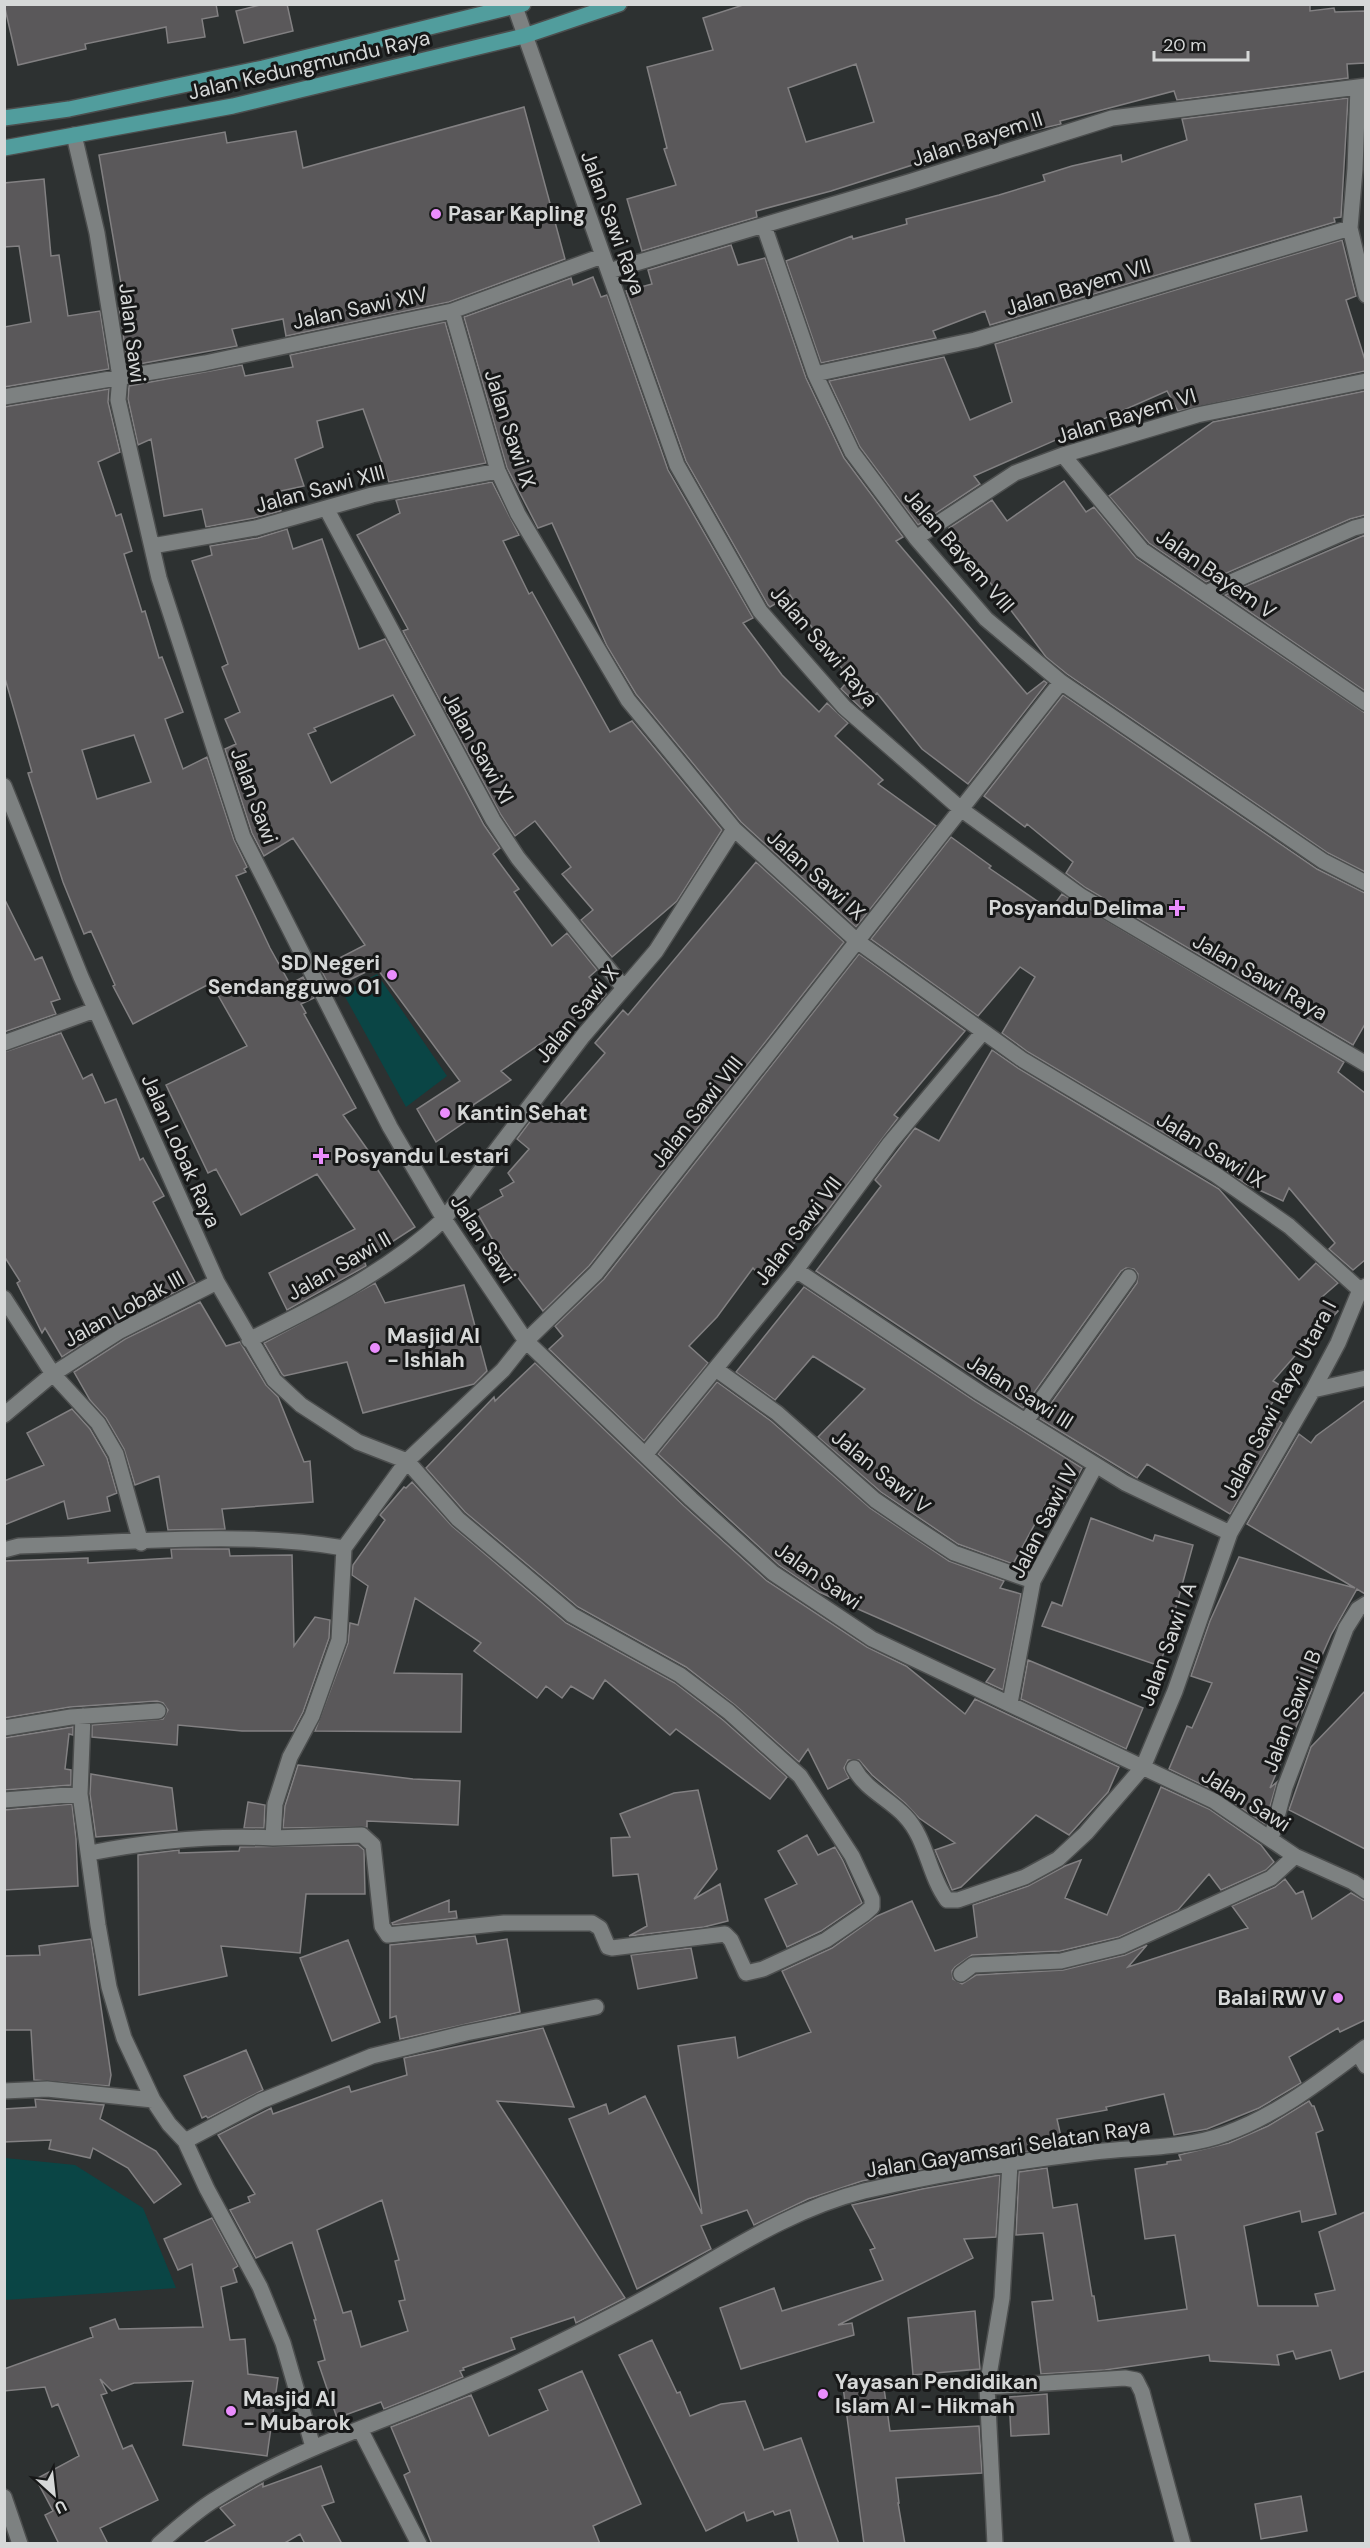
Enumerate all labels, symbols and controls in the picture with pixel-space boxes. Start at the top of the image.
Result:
street label: Jalan Kedungmundu Raya [185,24,433,106]
scale bar [1154,24,1248,62]
text: 20 m [1163,33,1206,57]
street label: Jalan Bayem II [908,105,1046,173]
street label: Jalan Sawi Raya [574,147,652,299]
place label: Pasar Kapling [448,200,585,228]
marker: Pasar Kapling [429,207,443,221]
street label: Jalan Bayem VII [1002,252,1154,322]
street label: Jalan Sawi XIV [290,280,430,336]
street label: Jalan Sawi [112,282,152,384]
street label: Jalan Sawi IX [478,366,542,492]
street label: Jalan Bayem VI [1052,381,1200,451]
street label: Jalan Sawi XIII [252,458,388,520]
street label: Jalan Bayem VIII [898,483,1020,619]
street label: Jalan Bayem V [1150,522,1282,626]
street label: Jalan Sawi Raya [764,580,884,712]
street label: Jalan Sawi XI [436,687,520,809]
street label: Jalan Sawi [224,744,284,848]
street label: Jalan Sawi IX [761,823,871,927]
place label: Posyandu Delima [989,894,1164,922]
marker: Posyandu Delima [1168,899,1186,917]
street label: Jalan Sawi Raya [1187,927,1333,1027]
place label: SD Negeri Sendangguwo 01 [208,949,380,1001]
street label: Jalan Sawi X [529,959,625,1069]
marker: SD Negeri Sendangguwo 01 [385,968,399,982]
street label: Jalan Sawi VIII [645,1050,749,1174]
street label: Jalan Lobak Raya [135,1070,227,1232]
place label: Kantin Sehat [457,1099,588,1127]
street label: Jalan Sawi IX [1151,1105,1271,1195]
marker: Kantin Sehat [438,1106,452,1120]
place label: Posyandu Lestari [334,1142,509,1170]
marker: Posyandu Lestari [312,1147,330,1165]
street label: Jalan Sawi VII [748,1171,848,1291]
street label: Jalan Sawi [444,1189,522,1289]
street label: Jalan Sawi II [282,1225,396,1307]
street label: Jalan Lobak III [58,1264,190,1354]
street label: Jalan Sawi Raya Utara I [1215,1295,1343,1503]
place label: Masjid Al - Ishlah [387,1322,480,1374]
marker: Masjid Al - Ishlah [368,1341,382,1355]
street label: Jalan Sawi III [961,1348,1079,1436]
street label: Jalan Sawi V [826,1423,936,1521]
street label: Jalan Sawi IV [1003,1459,1085,1583]
street label: Jalan Sawi [769,1536,867,1616]
street label: Jalan Sawi I A [1133,1578,1203,1710]
street label: Jalan Sawi I B [1256,1646,1328,1776]
street label: Jalan Sawi [1196,1762,1296,1838]
place label: Balai RW V [1217,1984,1326,2012]
marker: Balai RW V [1331,1991,1345,2005]
street label: Jalan Gayamsari Selatan Raya [864,2112,1152,2184]
place label: Yayasan Pendidikan Islam Al - Hikmah [835,2368,1038,2420]
place label: Masjid Al - Mubarok [243,2385,351,2437]
marker: Yayasan Pendidikan Islam Al - Hikmah [816,2387,830,2401]
marker: Masjid Al - Mubarok [224,2404,238,2418]
north arrow [24,2464,84,2524]
text: U [51,2495,70,2519]

